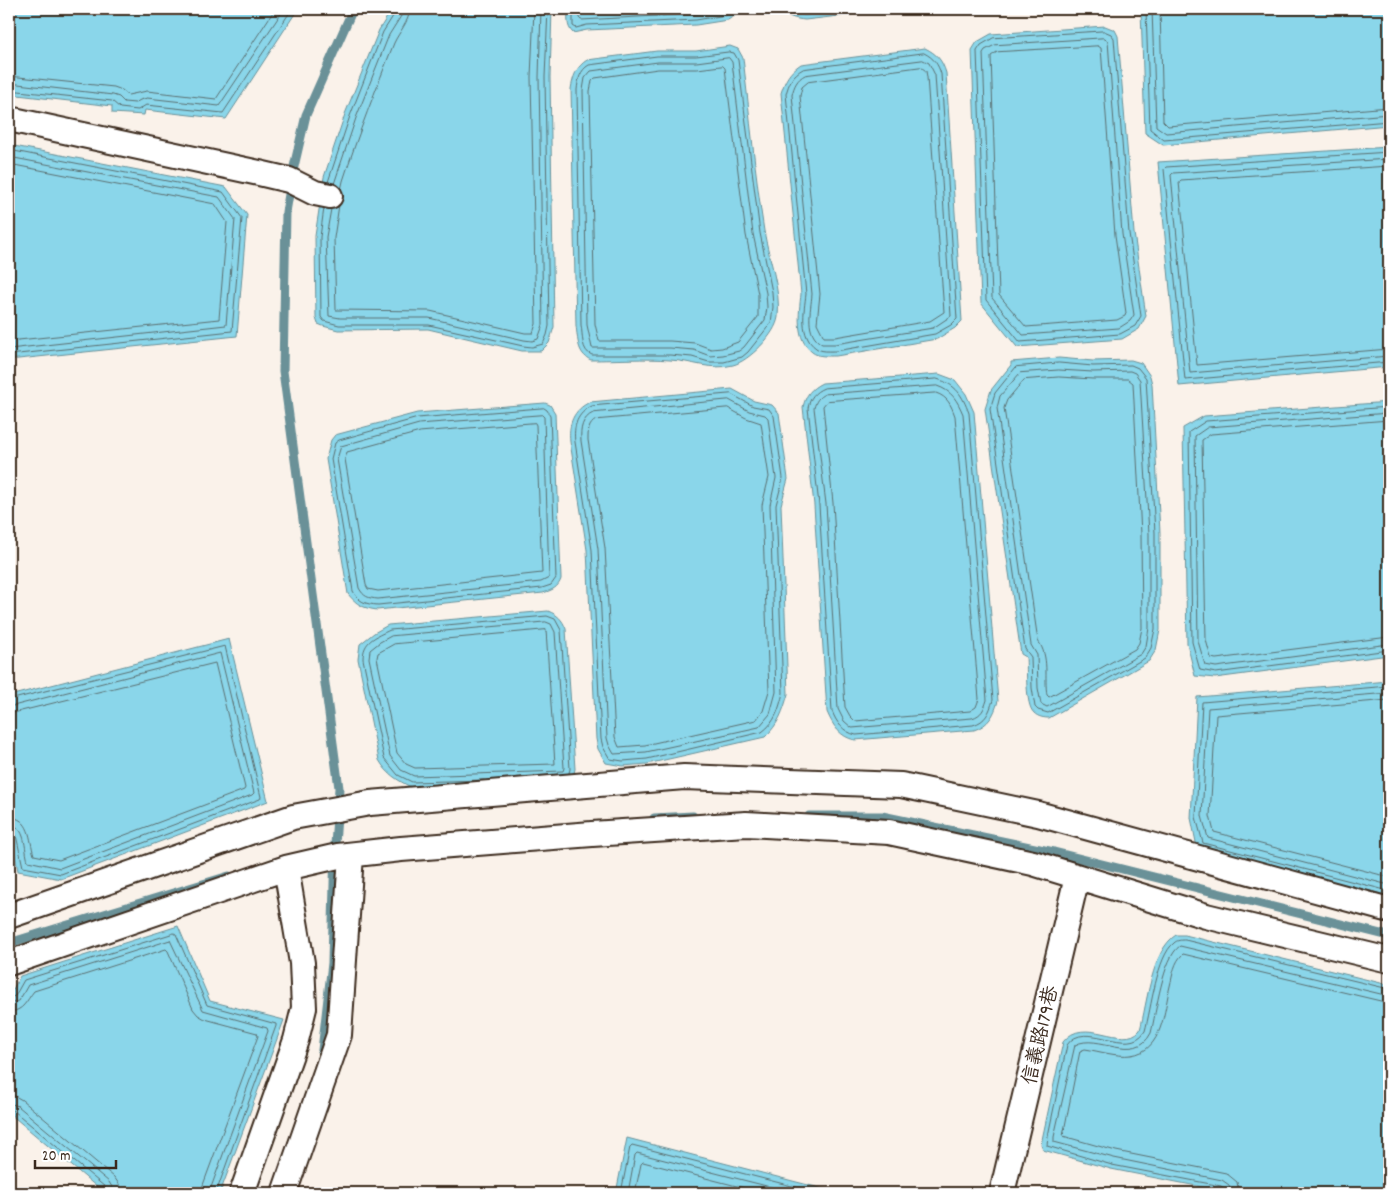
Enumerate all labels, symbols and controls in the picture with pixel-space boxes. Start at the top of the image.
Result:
street label: 信義路179巷 [1017,982,1067,1088]
scale bar [35,1137,116,1169]
text: 20 m [42,1146,70,1168]

